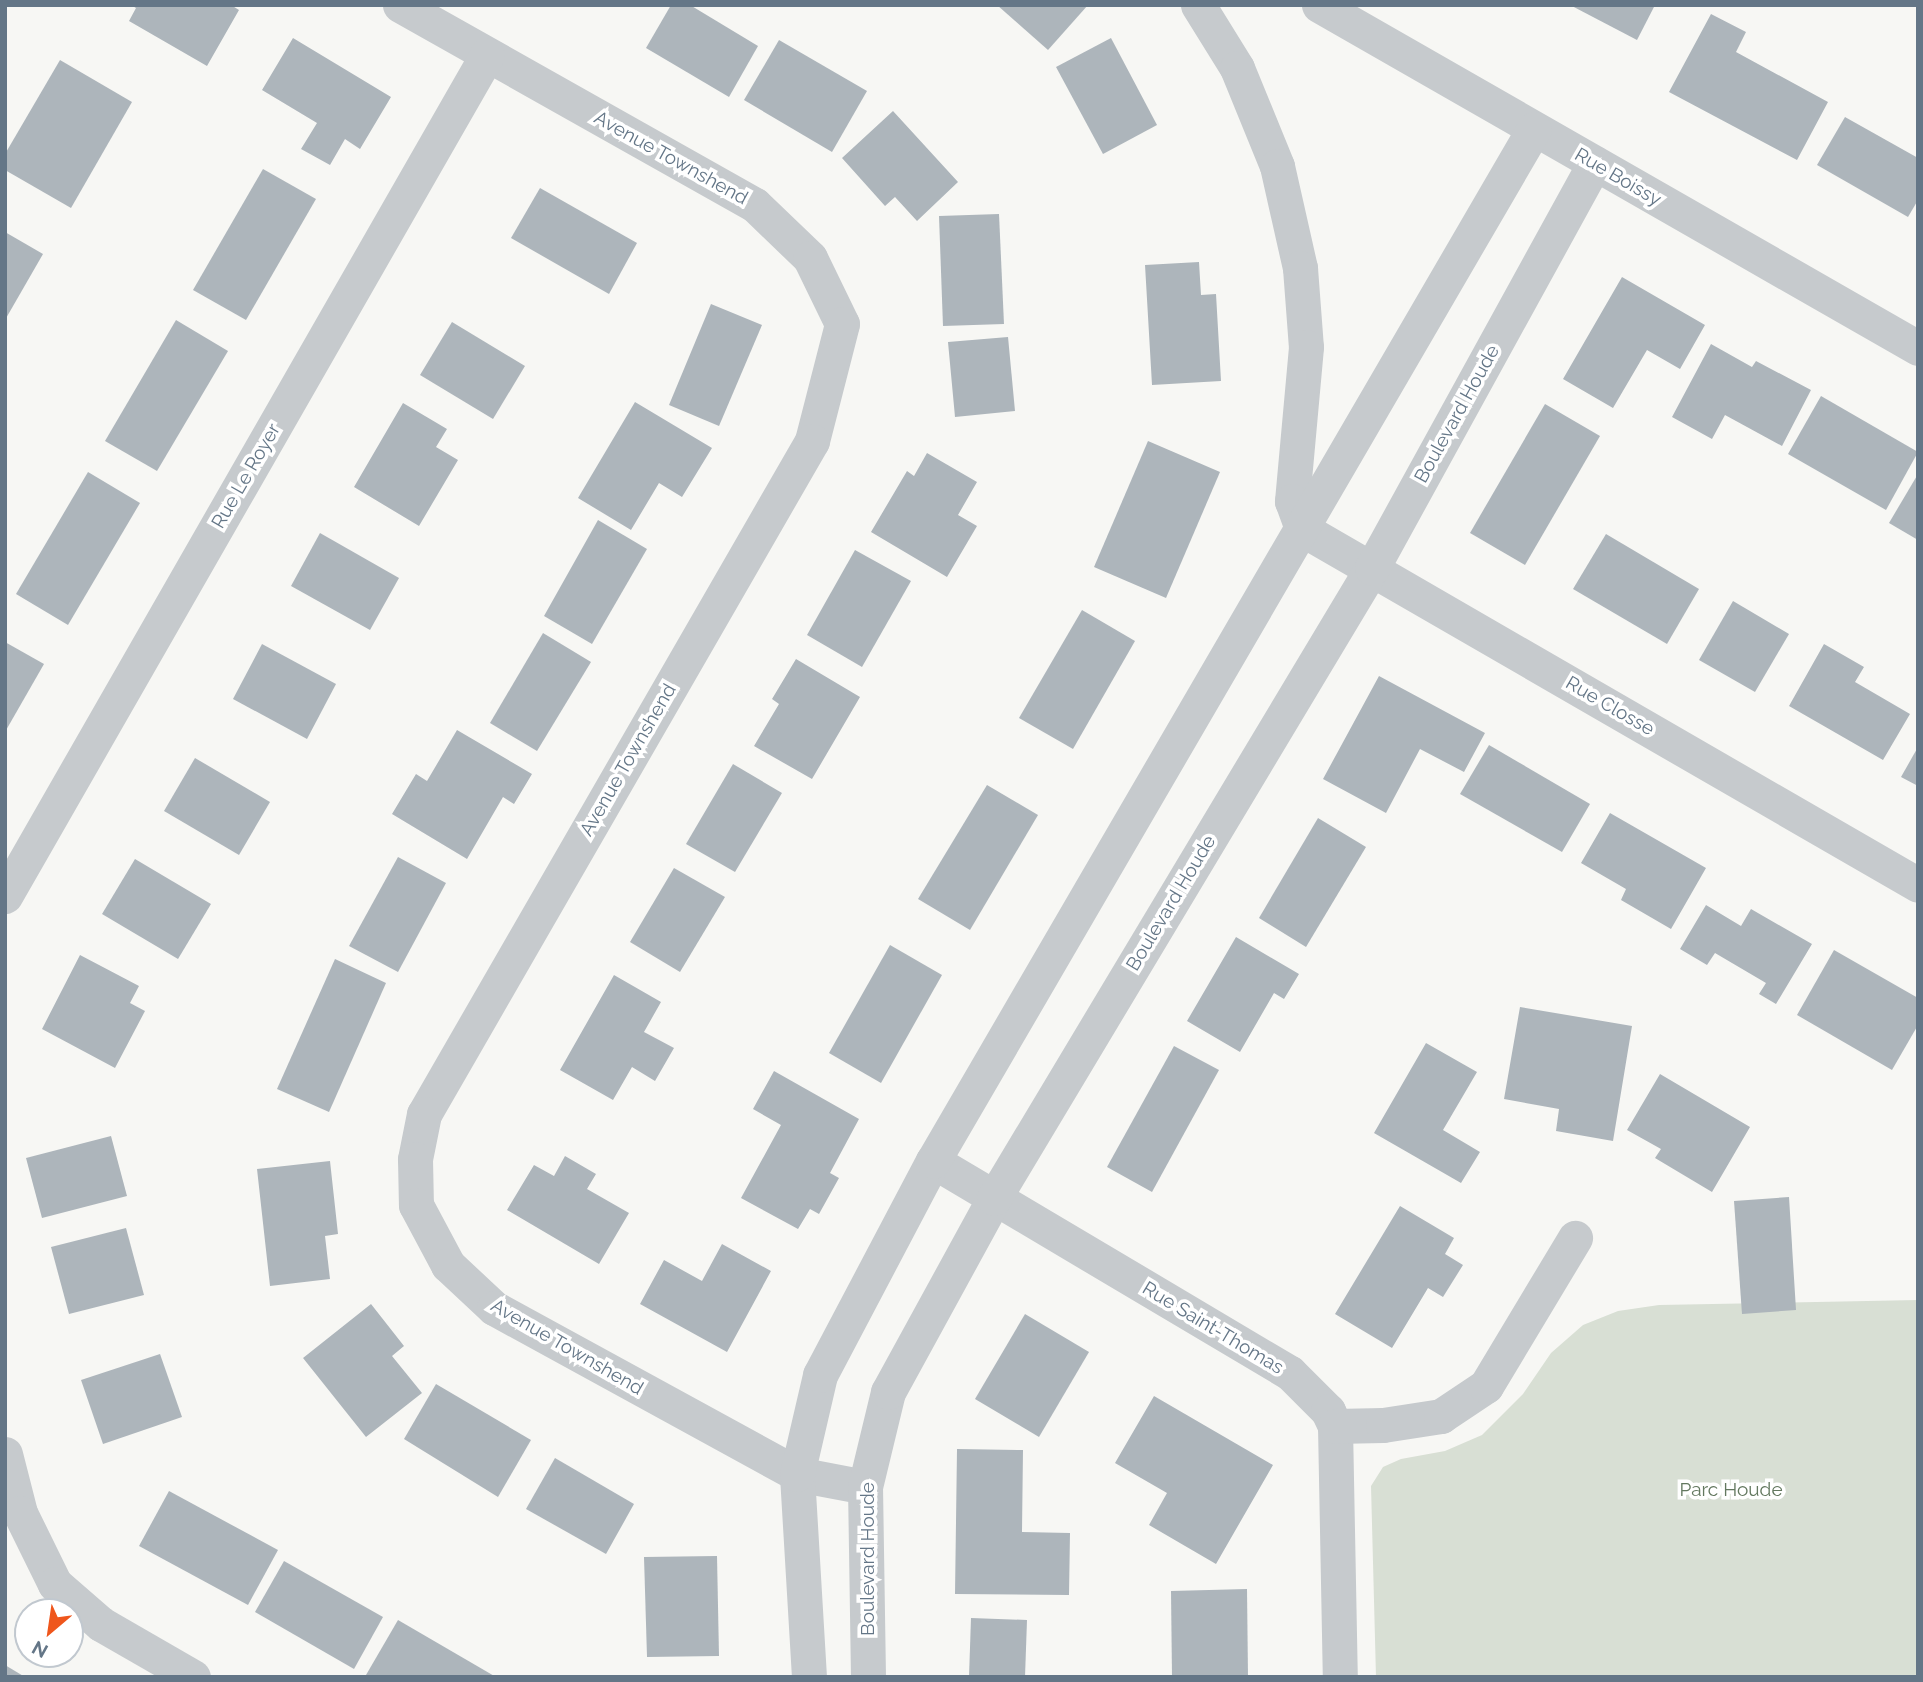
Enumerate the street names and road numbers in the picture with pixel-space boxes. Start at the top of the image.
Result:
street label: Avenue Townshend [590,106,752,210]
street label: Rue Boissy [1571,143,1665,211]
street label: Boulevard Houde [1410,341,1504,487]
street label: Rue Le Royer [207,420,285,532]
street label: Rue Closse [1562,671,1658,741]
street label: Avenue Townshend [575,679,681,841]
street label: Boulevard Houde [1122,831,1220,975]
street label: Rue Saint-Thomas [1138,1277,1288,1379]
street label: Avenue Townshend [486,1294,648,1400]
street label: Boulevard Houde [857,1482,879,1636]

